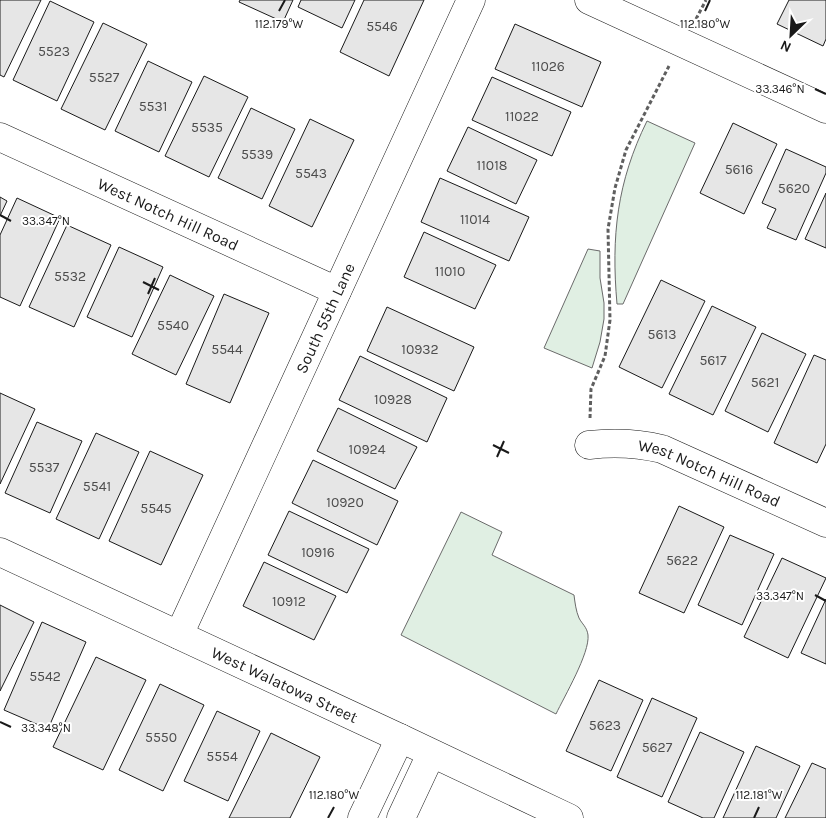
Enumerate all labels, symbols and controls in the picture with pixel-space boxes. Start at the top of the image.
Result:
north arrow [766,10,816,60]
text: 112.179°W [255,17,303,31]
text: 112.180°W [680,17,730,31]
house number: 5546 [366,18,398,35]
text: N [778,37,794,56]
house number: 5523 [38,43,70,60]
house number: 11026 [531,58,565,75]
house number: 5527 [89,69,120,86]
text: 33.346°N [755,82,805,96]
house number: 5531 [139,98,167,115]
house number: 11022 [505,108,539,125]
house number: 5535 [191,119,223,136]
house number: 5539 [241,146,273,163]
house number: 11018 [477,157,507,174]
house number: 5616 [725,161,753,178]
house number: 5543 [295,165,327,182]
street label: West Notch Hill Road [95,174,242,255]
house number: 5620 [778,180,810,197]
house number: 11014 [460,211,490,228]
text: 33.347°N [22,214,70,228]
street label: South 55th Lane [292,260,359,376]
house number: 11010 [435,263,465,280]
house number: 5532 [54,268,86,285]
house number: 5540 [157,317,189,334]
house number: 5613 [648,326,676,343]
house number: 5544 [211,341,243,358]
house number: 10932 [401,341,439,358]
house number: 5617 [699,352,727,369]
house number: 5621 [751,374,779,391]
house number: 10928 [374,391,412,408]
street label: West Notch Hill Road [637,436,783,511]
house number: 10924 [349,441,386,458]
house number: 5537 [29,459,60,476]
house number: 5541 [83,478,111,495]
house number: 10920 [326,494,364,511]
house number: 5545 [140,500,172,517]
house number: 10916 [301,544,335,561]
house number: 5622 [666,552,698,569]
text: 33.347°N [756,589,804,603]
house number: 10912 [272,593,306,610]
street label: West Walatowa Street [208,643,361,727]
house number: 5542 [29,668,61,685]
house number: 5623 [589,717,621,734]
text: 33.348°N [21,721,71,735]
house number: 5550 [145,729,177,746]
house number: 5627 [642,739,673,756]
house number: 5554 [206,748,238,765]
text: 112.180°W [309,788,359,802]
text: 112.181°W [735,788,783,802]

